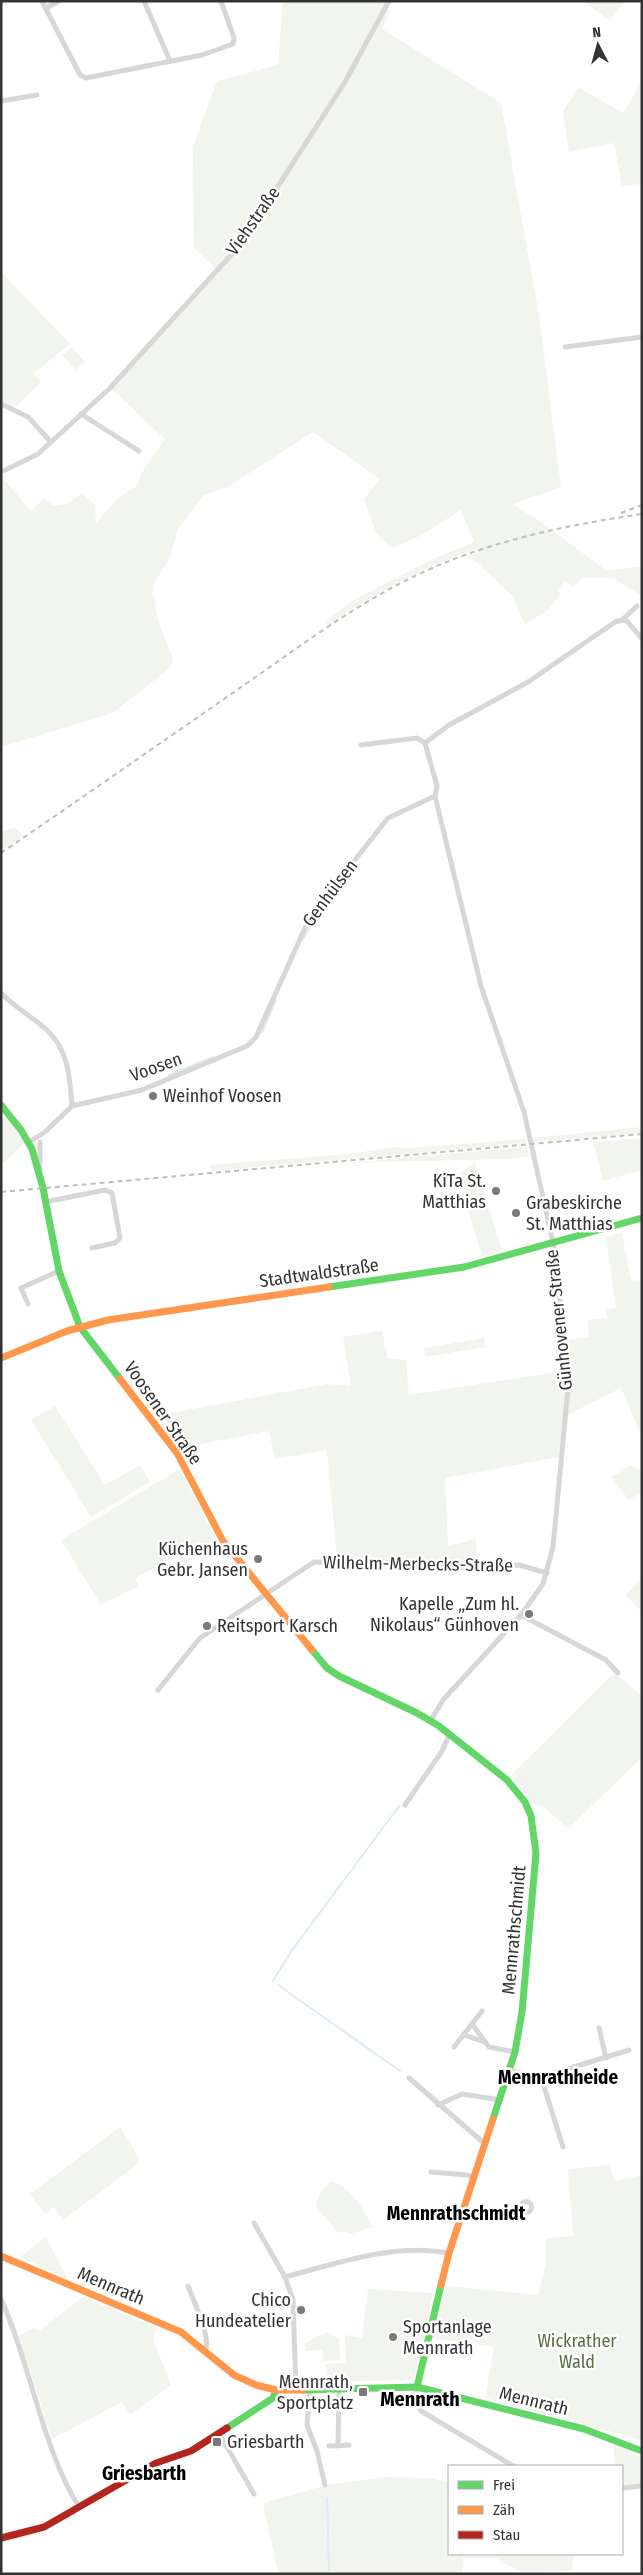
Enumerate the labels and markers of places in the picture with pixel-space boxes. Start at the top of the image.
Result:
place label: Weinhof Voosen [163,1085,282,1107]
marker: Weinhof Voosen [147,1090,159,1102]
place label: KiTa St. Matthias [422,1170,486,1213]
marker: KiTa St. Matthias [490,1185,502,1197]
place label: Grabeskirche St. Matthias [526,1192,622,1235]
marker: Grabeskirche St. Matthias [510,1207,522,1219]
place label: Küchenhaus Gebr. Jansen [157,1538,248,1581]
marker: Küchenhaus Gebr. Jansen [252,1553,264,1565]
place label: Kapelle „Zum hl. Nikolaus“ Günhoven [370,1593,519,1636]
marker: Kapelle „Zum hl. Nikolaus“ Günhoven [523,1608,535,1620]
place label: Reitsport Karsch [217,1615,338,1637]
marker: Reitsport Karsch [201,1620,213,1632]
place label: Chico Hundeatelier [195,2289,292,2332]
marker: Chico Hundeatelier [295,2304,307,2316]
place label: Sportanlage Mennrath [403,2316,492,2359]
marker: Sportanlage Mennrath [387,2331,399,2343]
place label: Mennrath, Sportplatz [277,2371,353,2414]
marker: Mennrath, Sportplatz [357,2386,369,2398]
place label: Griesbarth [227,2431,305,2453]
marker: Griesbarth [211,2436,223,2448]

